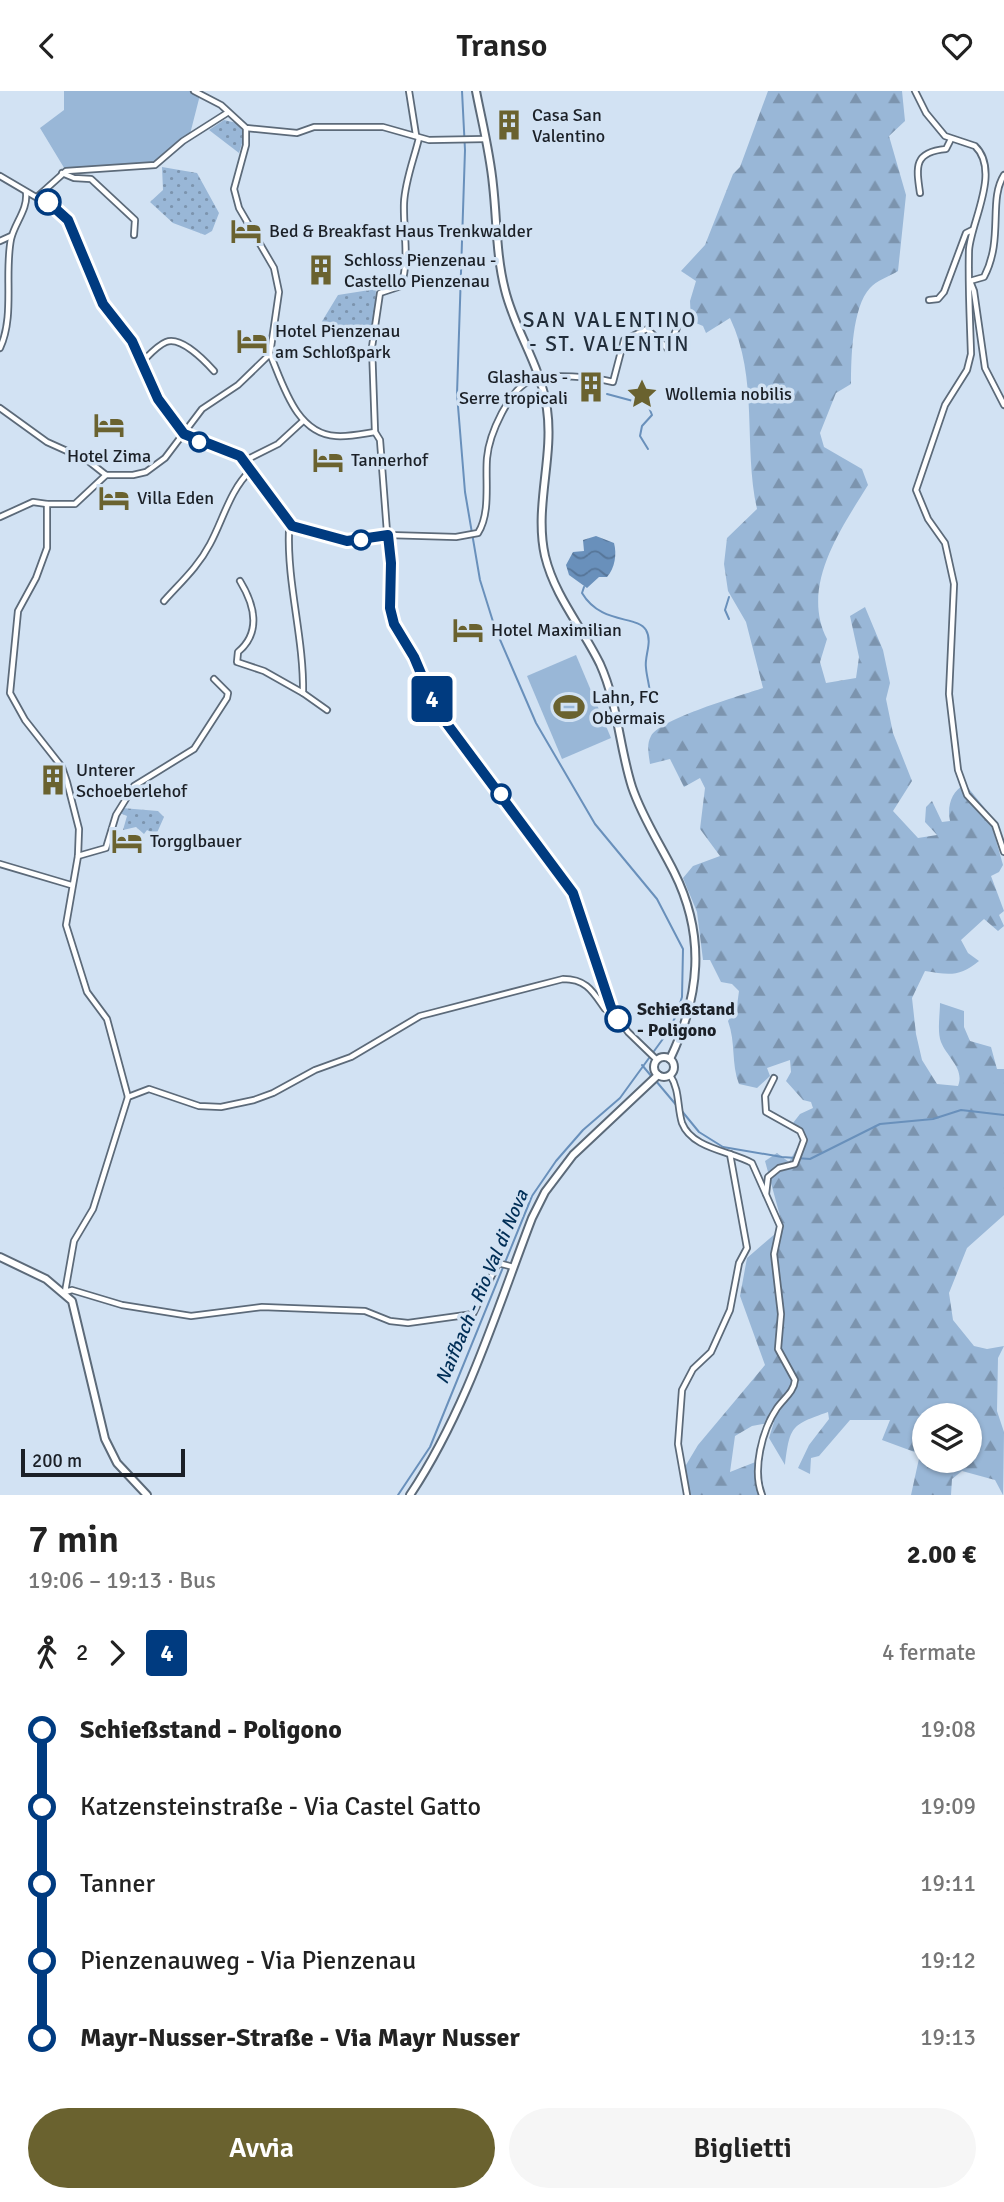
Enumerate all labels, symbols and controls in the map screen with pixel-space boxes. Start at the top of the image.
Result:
text: Transo [456,26,548,65]
icon: back [28,27,66,65]
icon: heart [938,27,976,65]
place label: Casa San Valentino [532,104,605,147]
building icon: Casa San Valentino [492,108,526,142]
unlabelled marker [35,189,61,215]
hotel icon: Bed & Breakfast Haus Trenkwalder [229,214,263,248]
place label: Bed & Breakfast Haus Trenkwalder [269,220,533,242]
place label: Schloss Pienzenau - Castello Pienzenau [344,249,496,292]
building icon: Schloss Pienzenau - Castello Pienzenau [304,253,338,287]
district label: SAN VALENTINO - ST. VALENTIN [523,307,697,357]
place label: Hotel Pienzenau am Schloßpark [275,320,400,363]
hotel icon: Hotel Pienzenau am Schloßpark [235,324,269,358]
place label: Glashaus - Serre tropicali [459,366,568,409]
building icon: Glashaus - Serre tropicali [574,370,608,404]
place icon: Wollemia nobilis [625,377,659,411]
place label: Wollemia nobilis [665,383,792,405]
hotel icon: Hotel Zima [92,408,126,442]
unlabelled marker [189,432,209,452]
hotel icon: Tannerhof [311,443,345,477]
place label: Hotel Zima [67,445,151,467]
place label: Tannerhof [351,449,429,471]
hotel icon: Villa Eden [97,481,131,515]
place label: Villa Eden [137,487,214,509]
unlabelled marker [351,530,371,550]
hotel icon: Hotel Maximilian [451,613,485,647]
place label: Hotel Maximilian [491,619,622,641]
line badge: 4 [409,676,455,722]
text: 4 [426,684,438,714]
place label: Lahn, FC Obermais [592,686,665,729]
sports icon: Lahn, FC Obermais [552,690,586,724]
place label: Unterer Schoeberlehof [76,759,188,802]
building icon: Unterer Schoeberlehof [36,763,70,797]
unlabelled marker [491,784,511,804]
hotel icon: Torgglbauer [110,824,144,858]
place label: Torgglbauer [150,830,242,852]
place label: Schießstand - Poligono [637,998,735,1041]
marker: Schießstand - Poligono [605,1006,631,1032]
water label: Naifbach - Rio Val di Nova [430,1185,534,1388]
map controls [912,1403,982,1473]
button: layers [912,1403,982,1473]
scale bar [21,1446,186,1478]
text: 200 m [32,1449,82,1473]
text: 7 min [28,1516,119,1563]
text: 2.00 € [907,1539,976,1571]
text: 19:06 – 19:13 · Bus [28,1566,216,1595]
icon: walk [28,1634,66,1672]
icon: forward [98,1634,136,1672]
text: 2 [76,1638,88,1667]
text: 4 [160,1638,173,1668]
text: 4 fermate [882,1638,976,1667]
text: Schießstand - Poligono [80,1714,342,1746]
text: 19:08 [920,1715,976,1744]
text: Katzensteinstraße - Via Castel Gatto [80,1791,481,1823]
text: 19:09 [920,1792,976,1821]
text: Tanner [80,1868,155,1900]
text: 19:11 [920,1869,976,1898]
text: Pienzenauweg - Via Pienzenau [80,1945,416,1977]
text: 19:12 [920,1946,976,1975]
text: Mayr-Nusser-Straße - Via Mayr Nusser [80,2022,520,2054]
text: 19:13 [920,2023,976,2052]
button: Avvia [28,2108,495,2188]
button: Biglietti [509,2108,976,2188]

